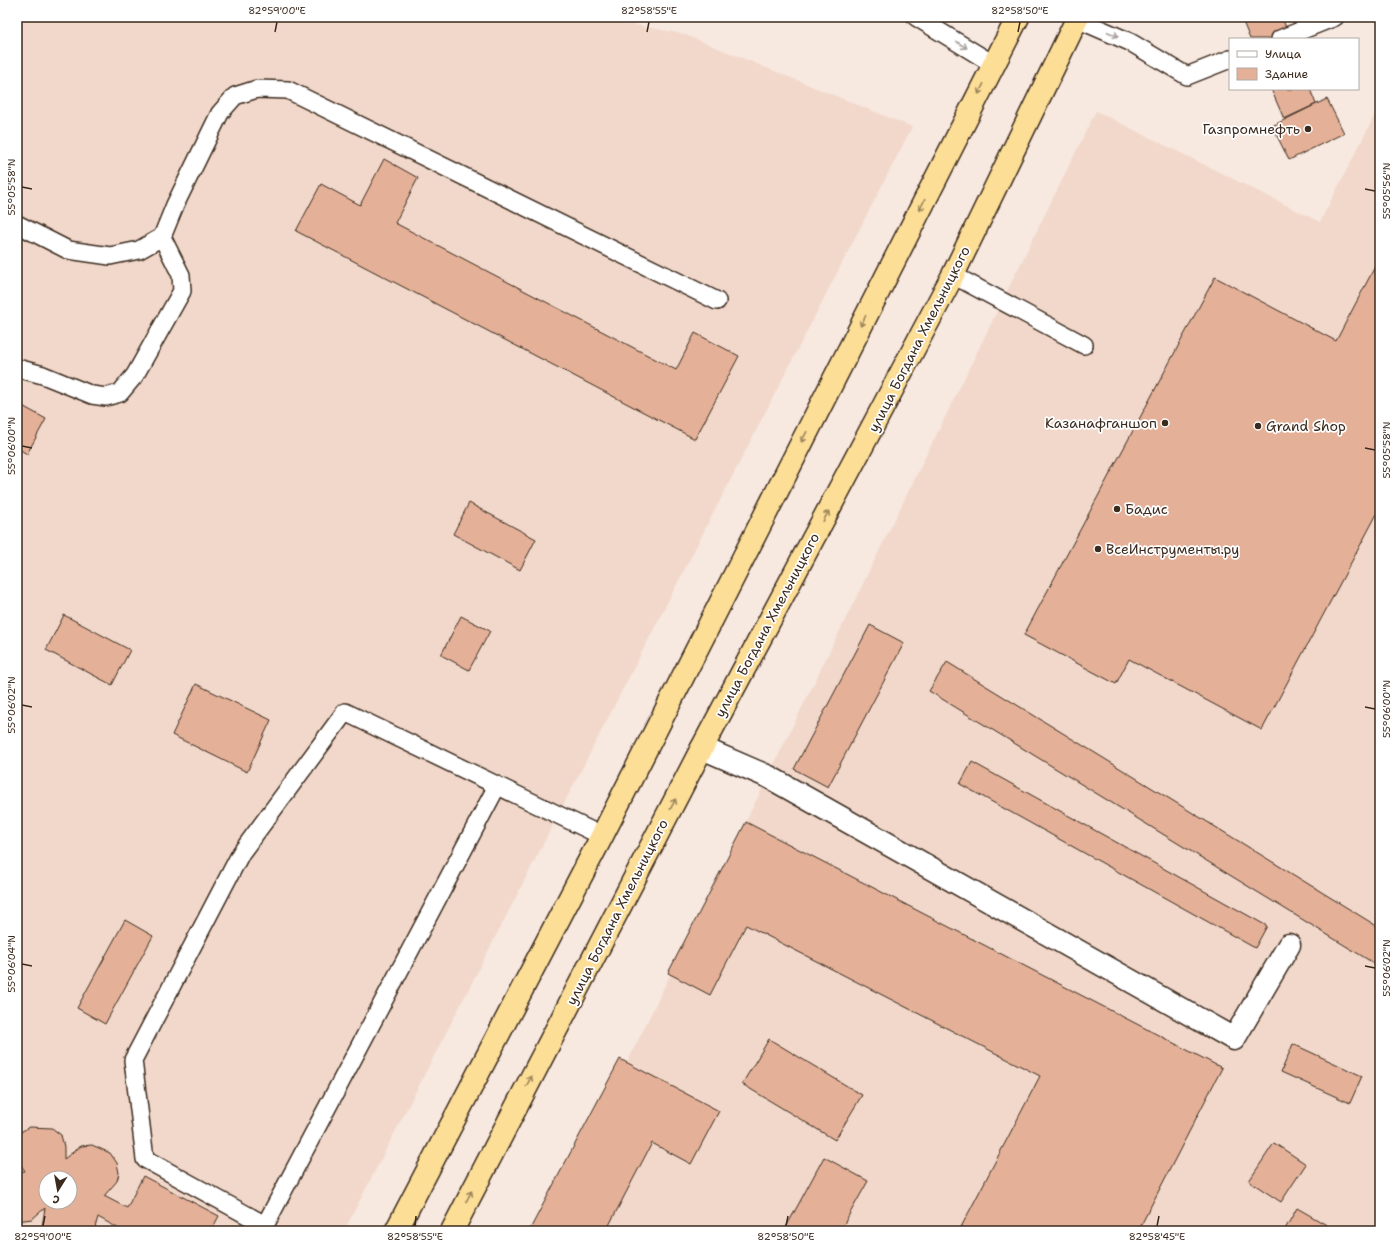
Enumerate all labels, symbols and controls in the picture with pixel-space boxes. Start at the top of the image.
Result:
text: 82°59'00"E [248,4,306,17]
text: 82°58'55"E [621,4,677,17]
text: 82°58'50"E [991,4,1049,17]
one-way arrow [1106,31,1118,38]
legend [1229,38,1359,90]
one-way arrow [956,41,967,49]
text: Улица [1265,46,1302,62]
text: Здание [1265,66,1309,82]
one-way arrow [976,83,984,95]
place label: Газпромнефть [1202,120,1300,138]
marker: Газпромнефть [1303,124,1313,134]
text: 55°05'58"N [5,159,18,215]
text: 55°05'56"N [1380,163,1393,219]
one-way arrow [918,199,925,211]
street label: улица Богдана Хмельницкого [864,243,974,435]
one-way arrow [859,315,866,327]
place label: Казанафганшоп [1045,414,1157,432]
text: 55°06'00"N [5,417,18,475]
place label: Grand Shop [1266,417,1346,435]
marker: Казанафганшоп [1160,418,1170,428]
marker: Grand Shop [1253,421,1263,431]
text: 55°05'58"N [1380,422,1393,478]
one-way arrow [800,431,807,443]
place label: Бадис [1125,500,1168,518]
marker: Бадис [1112,504,1122,514]
one-way arrow [823,510,830,522]
street label: улица Богдана Хмельницкого [711,530,823,720]
place label: ВсеИнструменты.ру [1106,540,1239,558]
marker: ВсеИнструменты.ру [1093,544,1103,554]
text: 55°06'02"N [5,676,18,734]
text: 55°06'00"N [1380,680,1393,738]
one-way arrow [669,798,677,810]
street label: улица Богдана Хмельницкого [562,816,672,1008]
text: 55°06'04"N [5,935,18,993]
text: 55°06'02"N [1380,939,1393,997]
one-way arrow [526,1075,533,1087]
north arrow [38,1170,78,1210]
text: С [51,1191,61,1207]
one-way arrow [466,1191,474,1203]
text: 82°59'00"E [14,1230,72,1243]
text: 82°58'55"E [387,1230,443,1243]
text: 82°58'50"E [757,1230,815,1243]
text: 82°58'45"E [1129,1230,1185,1243]

